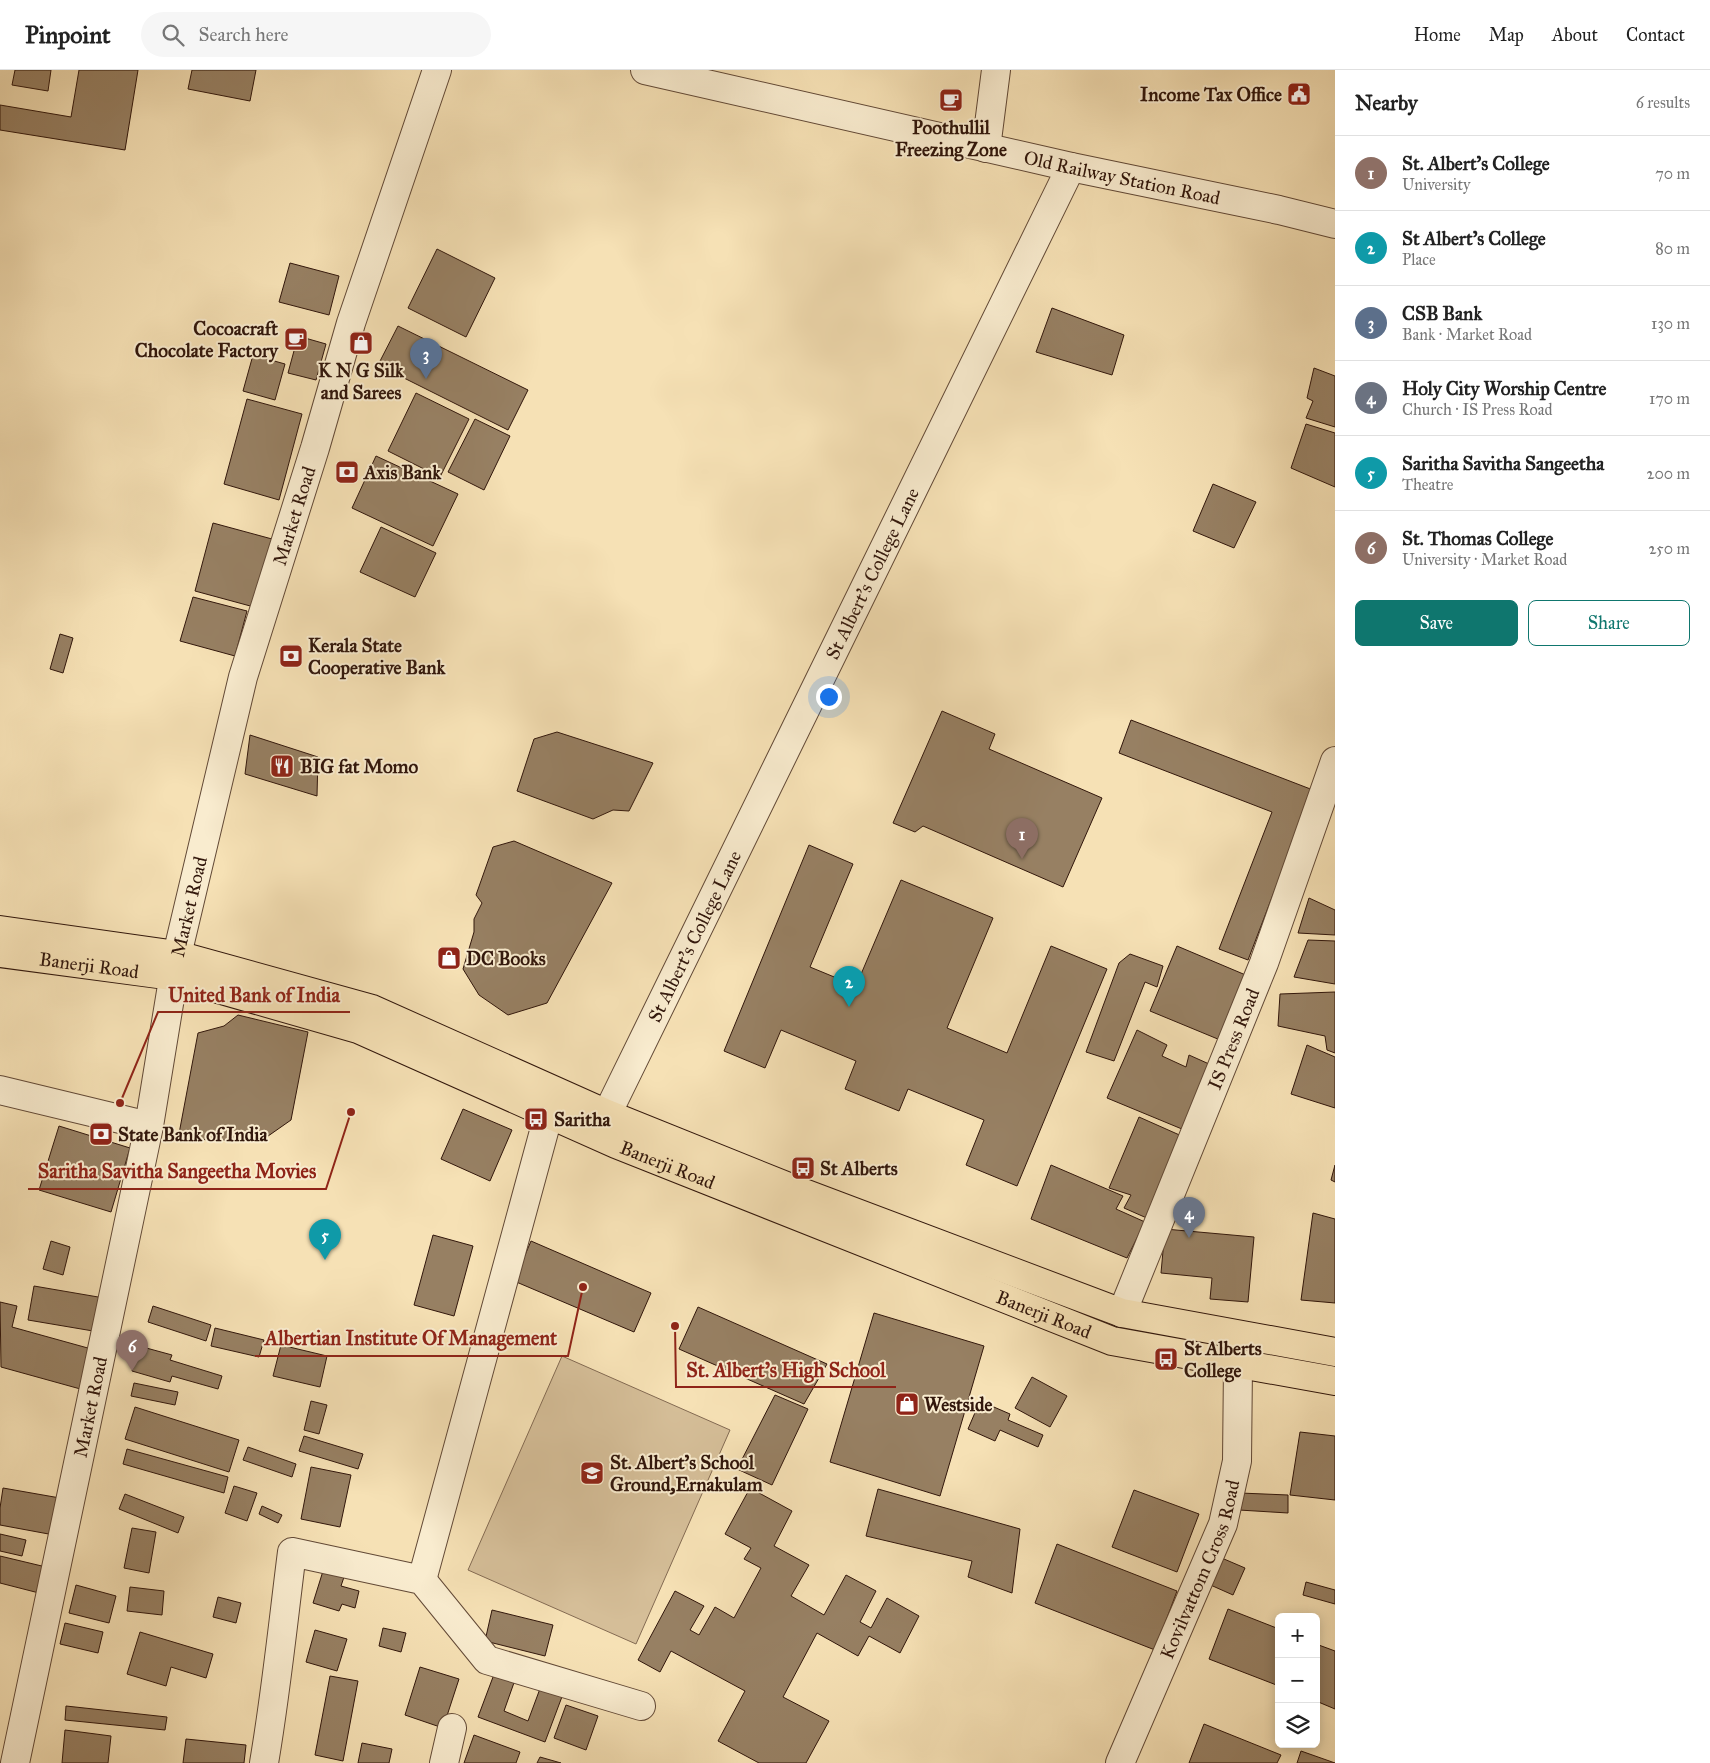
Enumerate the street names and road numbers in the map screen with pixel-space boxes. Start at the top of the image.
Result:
street label: Old Railway Station Road [1022,145,1223,209]
street label: Market Road [267,463,320,568]
street label: St Albert's College Lane [820,484,924,663]
street label: St Albert's College Lane [642,847,746,1026]
street label: Market Road [165,854,212,959]
street label: Banerji Road [38,947,141,983]
street label: IS Press Road [1202,984,1264,1093]
street label: Banerji Road [617,1135,719,1194]
street label: Banerji Road [993,1285,1095,1343]
street label: Market Road [68,1354,112,1459]
street label: Kovilvattom Cross Road [1155,1477,1244,1662]

